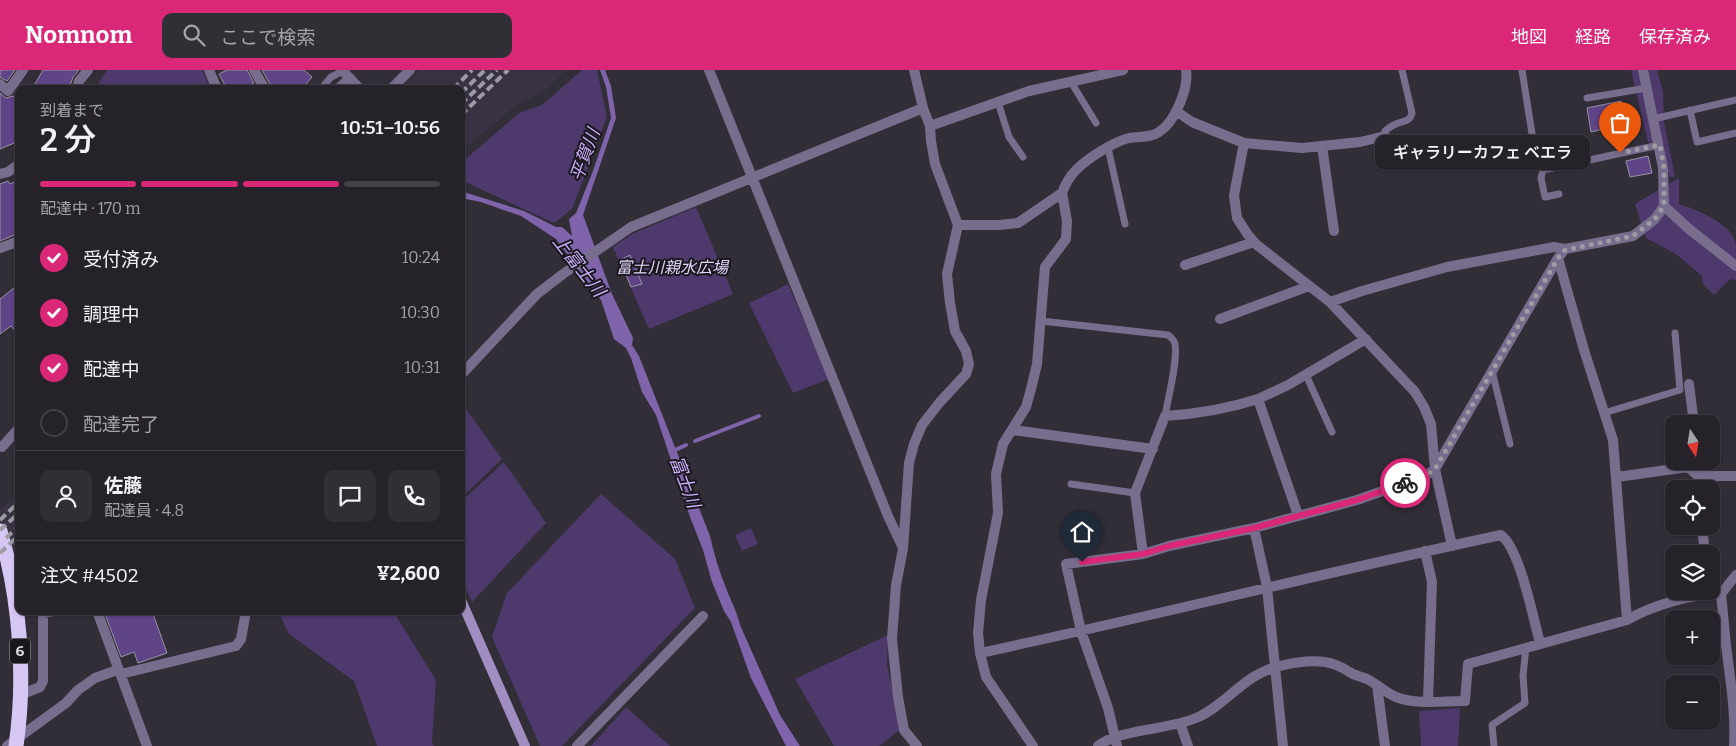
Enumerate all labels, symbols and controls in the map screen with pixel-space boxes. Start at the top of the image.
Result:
search box [162,13,512,58]
text: Nomnom [25,21,132,49]
icon: search [180,21,208,49]
text: ここで検索 [220,26,315,49]
text: 地図 [1511,26,1547,48]
text: 経路 [1575,26,1611,48]
text: 保存済み [1639,26,1711,48]
text: 到着まで [40,101,104,120]
pin [1599,102,1641,153]
icon: bag [1606,109,1634,137]
text: 10:51–10:56 [341,116,440,139]
text: 2 分 [40,121,96,159]
water label: 平賀川 [565,124,605,184]
callout: ギャラリーカフェ ベエラ [1375,136,1590,170]
text: ギャラリーカフェ ベエラ [1393,143,1572,162]
text: 配達中 · 170 m [40,199,141,218]
water label: 上富士川 [548,231,611,303]
icon: check [40,244,68,272]
text: 受付済み [83,248,159,271]
text: 10:24 [402,248,440,267]
park label: 富士川親水広場 [616,258,730,277]
icon: check [40,299,68,327]
text: 調理中 [83,303,140,326]
text: 10:30 [400,303,440,322]
icon: check [40,354,68,382]
text: 配達中 [83,358,140,381]
text: 10:31 [404,358,440,377]
text: 配達完了 [83,413,159,436]
north arrow [1665,415,1720,470]
map controls [1665,415,1720,730]
water label: 富士川 [665,453,706,513]
courier [1380,458,1430,508]
icon: bike [1391,469,1419,497]
button: person [40,470,92,522]
button: chat [324,470,376,522]
button: phone [388,470,440,522]
text: 佐藤 [104,474,142,497]
button: locate [1665,480,1720,535]
text: 配達員 · 4.8 [104,501,184,520]
pin [1061,511,1103,562]
icon: home [1068,518,1096,546]
button: layers [1665,545,1720,600]
text: ¥2,600 [377,562,440,585]
text: 注文 #4502 [40,564,138,587]
button: + [1665,610,1720,665]
road number: 6 [10,638,30,664]
button: − [1665,675,1720,730]

